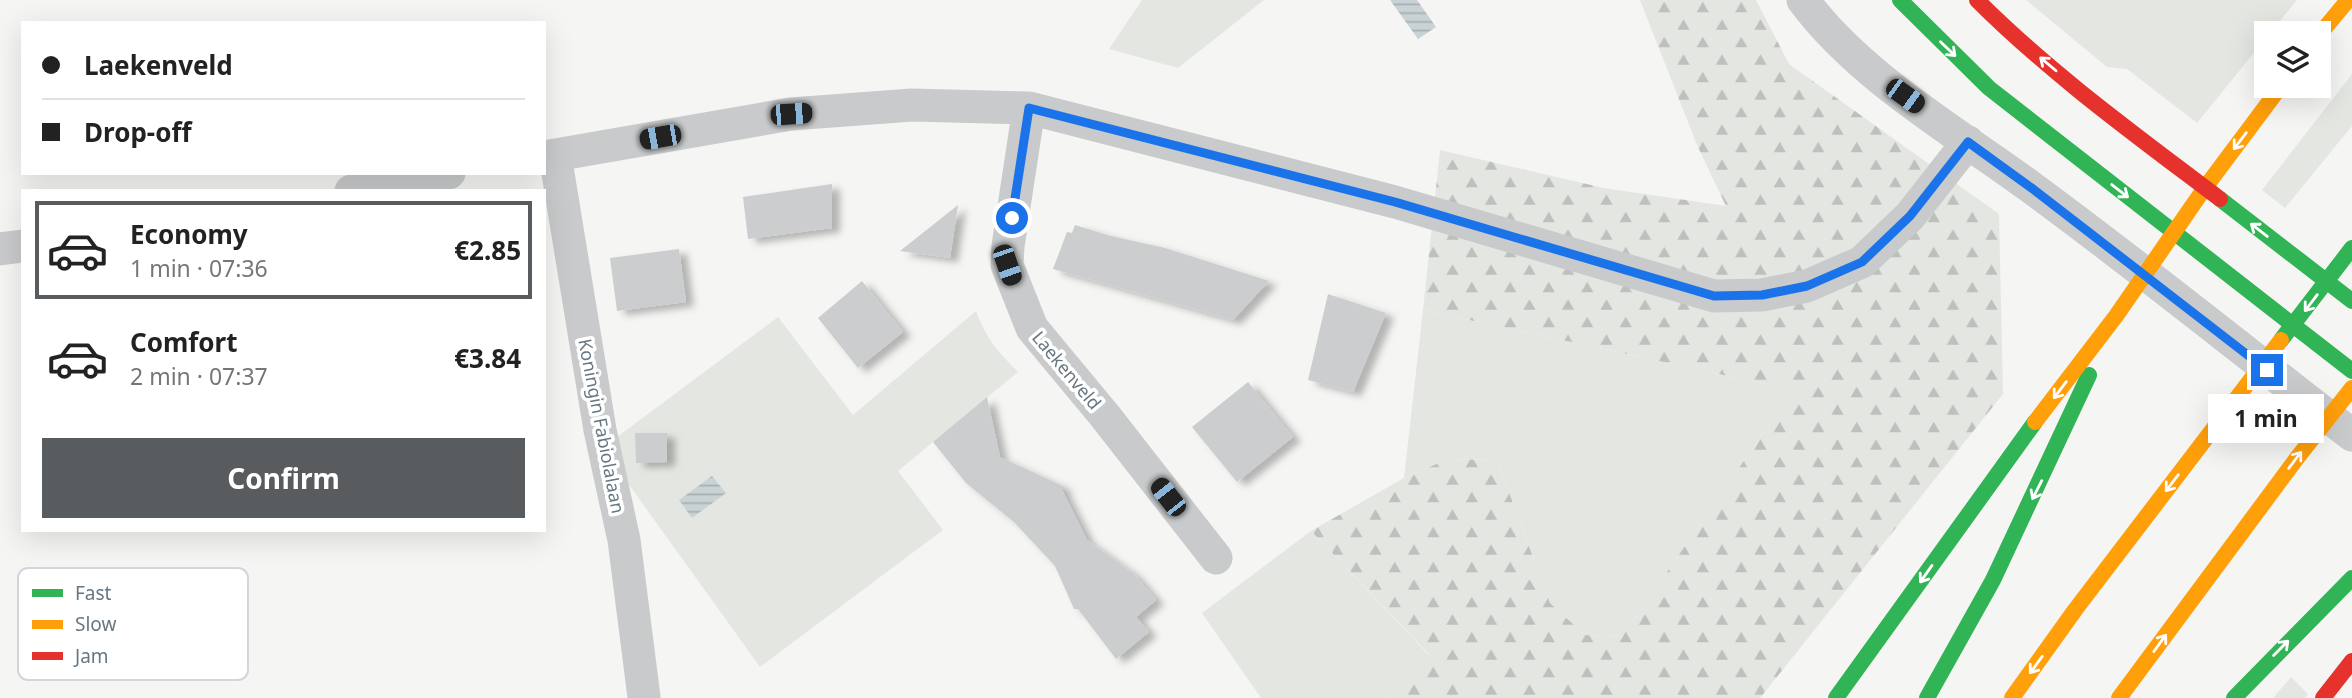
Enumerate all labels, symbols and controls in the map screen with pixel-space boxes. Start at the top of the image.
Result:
map controls [2254,21,2331,98]
button: layers [2254,21,2331,98]
one-way arrow [1939,40,1956,57]
text: Laekenveld [84,47,233,83]
one-way arrow [2040,56,2058,72]
car [1882,75,1929,117]
car [770,102,813,126]
text: Drop-off [84,114,191,150]
car [638,123,683,151]
one-way arrow [2233,131,2248,150]
one-way arrow [2110,184,2128,199]
route start [996,202,1028,234]
text: Economy [130,216,248,252]
icon: car [46,219,109,282]
one-way arrow [2250,222,2269,237]
text: €2.85 [454,232,521,268]
car [991,242,1024,288]
text: 1 min · 07:36 [130,252,268,284]
one-way arrow [2303,293,2318,311]
text: Comfort [130,324,238,360]
street label: Laekenveld [1027,326,1107,414]
icon: car [46,327,109,390]
street label: Koningin Fabiolalaan [573,337,631,515]
text: €3.84 [454,340,521,376]
route end [2251,354,2283,386]
text: 2 min · 07:37 [130,360,268,392]
one-way arrow [2052,380,2067,398]
callout: 1 min [2209,394,2325,444]
text: 1 min [2234,402,2298,434]
button: Confirm [42,438,525,518]
one-way arrow [2288,451,2303,470]
car [1147,474,1190,520]
one-way arrow [2165,474,2180,492]
one-way arrow [2030,479,2043,500]
one-way arrow [1919,564,1933,583]
legend [18,568,248,680]
text: Fast [75,580,112,606]
text: Slow [75,611,116,637]
one-way arrow [2153,634,2167,653]
one-way arrow [2272,640,2289,657]
text: Jam [73,643,109,669]
one-way arrow [2028,655,2043,674]

